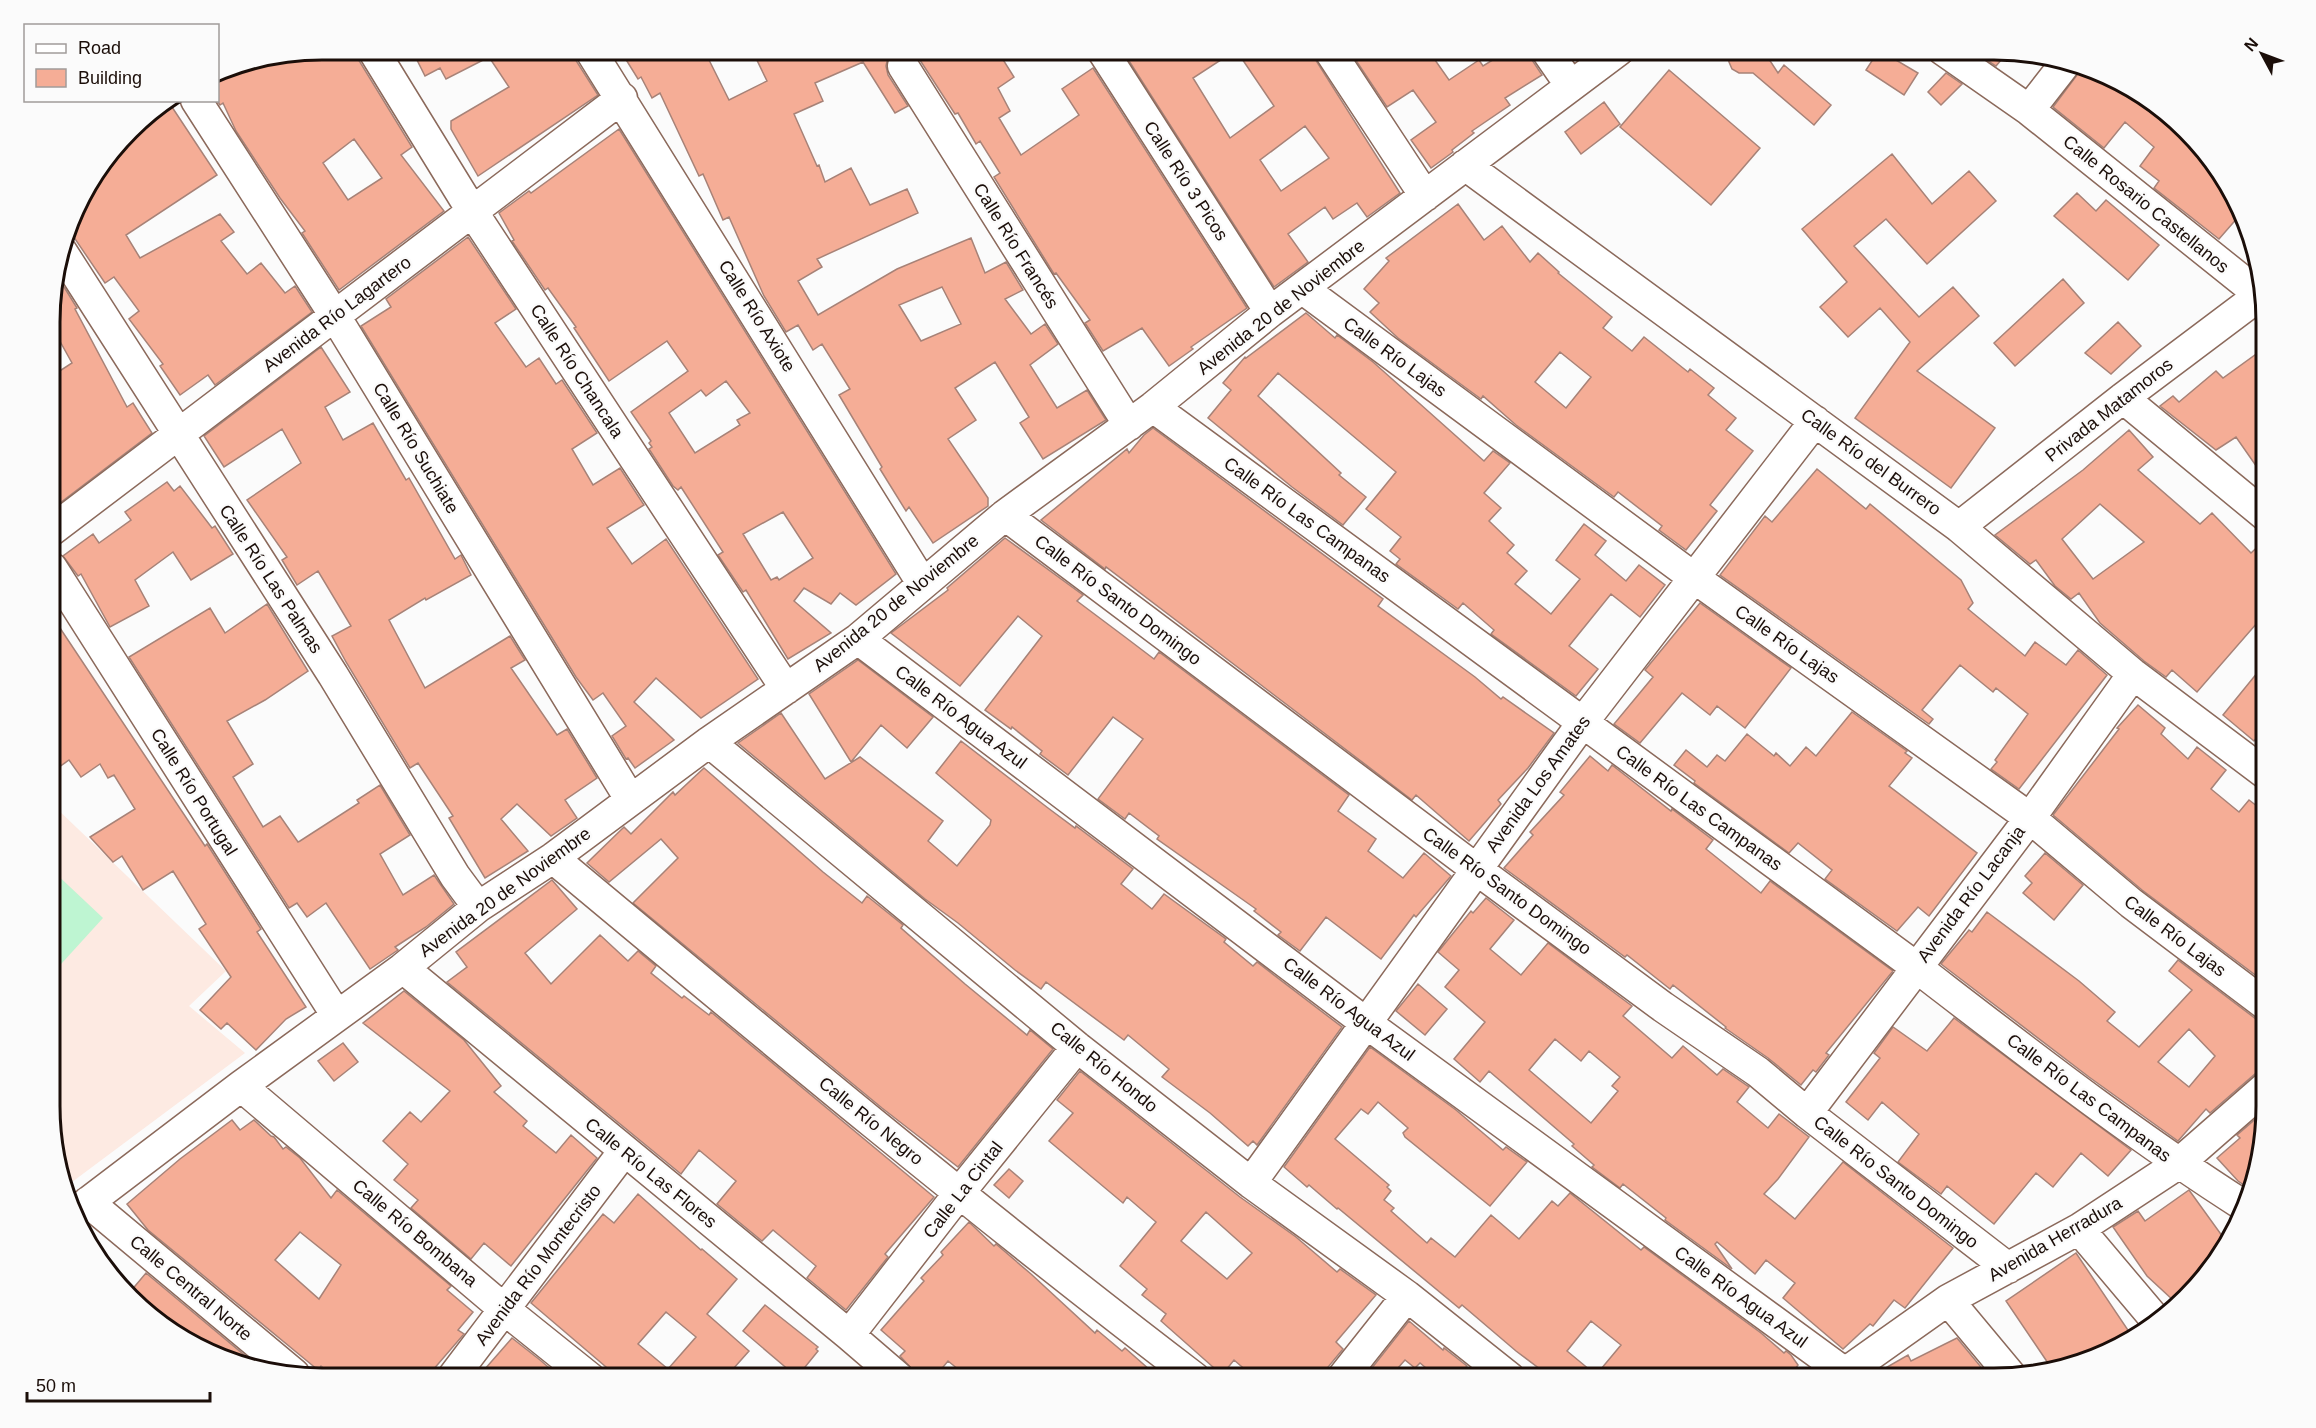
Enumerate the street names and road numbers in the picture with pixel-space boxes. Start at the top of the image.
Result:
street label: Calle Río 3 Picos [1140,118,1232,244]
street label: Calle Rosario Castellanos [2059,131,2233,277]
street label: Calle Río Francés [969,180,1063,312]
street label: Avenida 20 de Noviembre [1193,235,1369,379]
street label: Avenida Río Lagartero [259,252,415,376]
street label: Calle Río Axiote [715,256,799,376]
street label: Calle Río Chancala [526,301,628,442]
street label: Calle Río Lajas [1340,313,1450,401]
street label: Privada Matamoros [2041,354,2177,466]
street label: Calle Río Suchiate [369,379,463,517]
street label: Calle Río del Burrero [1797,405,1945,519]
street label: Calle Río Las Campanas [1220,453,1394,587]
street label: Calle Río Las Palmas [215,501,327,657]
street label: Avenida 20 de Noviembre [809,530,983,676]
street label: Calle Río Santo Domingo [1031,531,1205,669]
street label: Calle Río Lajas [1731,601,1843,687]
street label: Calle Río Agua Azul [891,661,1031,773]
street label: Avenida Los Amates [1482,712,1594,856]
street label: Calle Río Portugal [147,725,241,859]
street label: Calle Río Las Campanas [1612,741,1786,875]
street label: Avenida Río Lacanja [1913,821,2029,966]
street label: Avenida 20 de Noviembre [415,823,595,961]
street label: Calle Río Santo Domingo [1419,823,1595,959]
street label: Calle Río Lajas [2120,891,2230,981]
street label: Calle Río Agua Azul [1279,953,1419,1065]
street label: Calle Río Hondo [1046,1018,1162,1116]
street label: Calle Río Las Campanas [2003,1030,2175,1166]
street label: Calle Río Negro [815,1073,927,1169]
street label: Calle Río Santo Domingo [1810,1112,1982,1252]
street label: Calle Río Las Flores [581,1114,721,1232]
street label: Calle La Cintal [919,1138,1007,1242]
street label: Calle Río Bombana [349,1175,482,1291]
street label: Avenida Río Montecristo [471,1181,605,1349]
street label: Avenida Herradura [1985,1192,2126,1285]
street label: Calle Central Norte [126,1231,256,1345]
street label: Calle Río Agua Azul [1671,1242,1811,1352]

